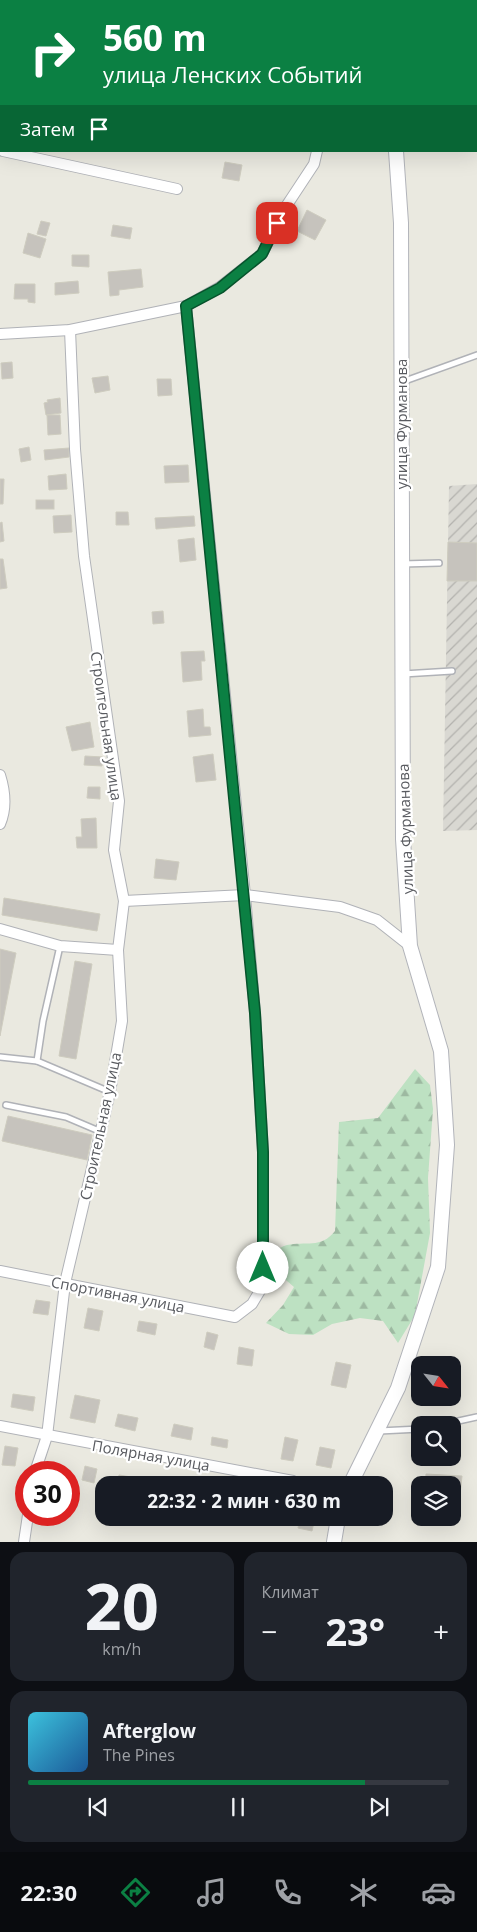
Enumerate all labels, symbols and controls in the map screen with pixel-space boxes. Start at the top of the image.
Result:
text: 560 m [103,14,207,61]
icon: right [20,20,85,85]
text: улица Ленских Событий [103,59,363,89]
icon: arrive [85,115,113,143]
text: Затем [20,116,75,142]
pin [256,202,298,244]
icon: arrive [263,209,291,237]
street label: улица Фурманова [391,359,411,489]
street label: Строительная улица [87,650,127,802]
street label: улица Фурманова [393,763,417,895]
street label: Строительная улица [75,1050,125,1202]
position arrow [236,1241,288,1293]
street label: Спортивная улица [50,1271,186,1317]
north arrow [411,1356,461,1406]
map controls [411,1356,461,1526]
button: search [411,1416,461,1466]
street label: Полярная улица [90,1435,212,1475]
speed limit sign: 30 [15,1461,80,1526]
button: layers [411,1476,461,1526]
text: 22:32 · 2 мин · 630 m [147,1488,341,1514]
text: 20 [85,1561,159,1649]
text: Климат [262,1581,319,1603]
text: 23° [325,1605,385,1657]
text: − [262,1612,278,1650]
text: + [433,1612,449,1650]
text: km/h [102,1638,141,1660]
text: Afterglow [103,1718,196,1744]
text: The Pines [103,1744,175,1766]
icon: previous [84,1793,112,1821]
icon: pause [224,1793,252,1821]
icon: next [365,1793,393,1821]
icon: directions [118,1875,153,1910]
icon: music [194,1875,229,1910]
icon: phone [270,1875,305,1910]
icon: climate [346,1875,381,1910]
icon: car [421,1875,456,1910]
text: 22:30 [20,1877,77,1907]

